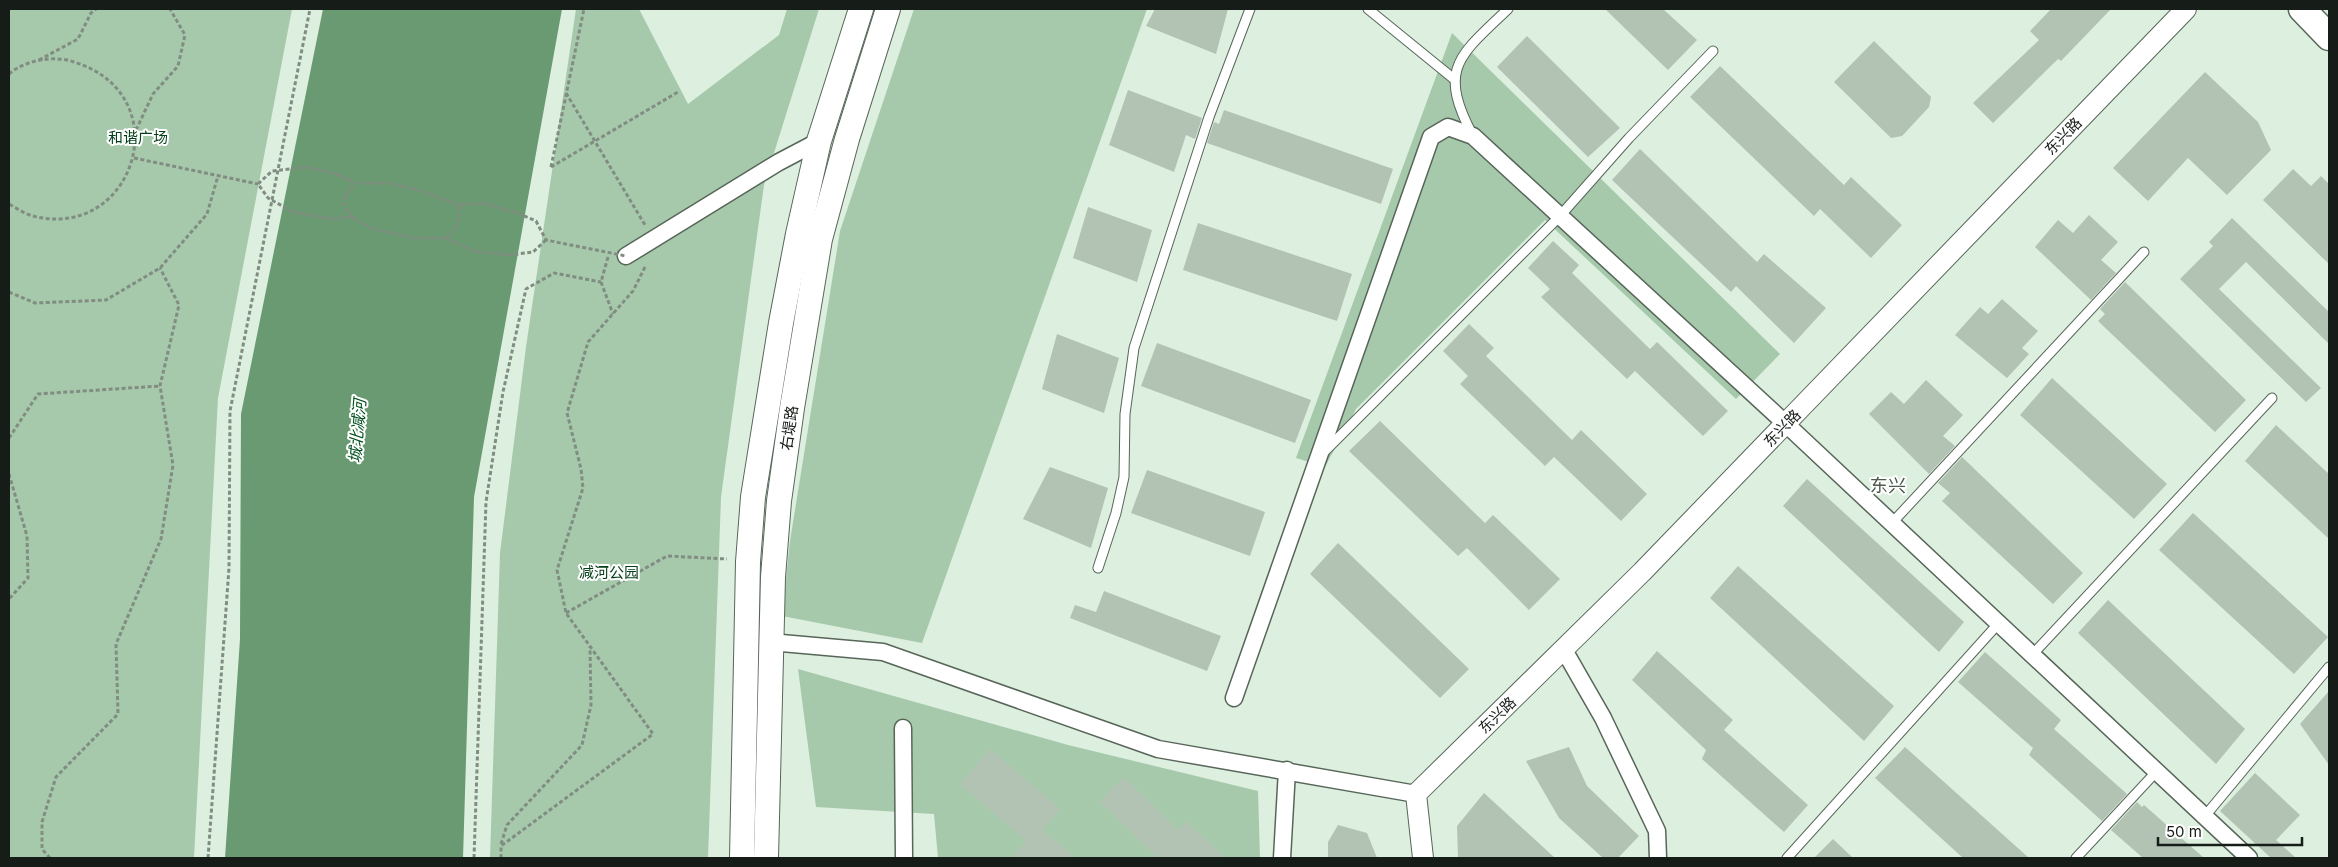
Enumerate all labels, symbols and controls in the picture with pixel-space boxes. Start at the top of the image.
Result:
street label: 东兴路 [2041,113,2085,159]
park label: 和谐广场 [108,128,168,147]
water label: 城北减河 [344,395,370,464]
street label: 右堤路 [776,404,802,452]
street label: 东兴路 [1760,405,1804,451]
district label: 东兴 [1870,475,1906,496]
park label: 减河公园 [579,563,639,582]
street label: 东兴路 [1474,693,1520,737]
scale bar [2158,814,2302,846]
text: 50 m [2166,822,2202,841]

